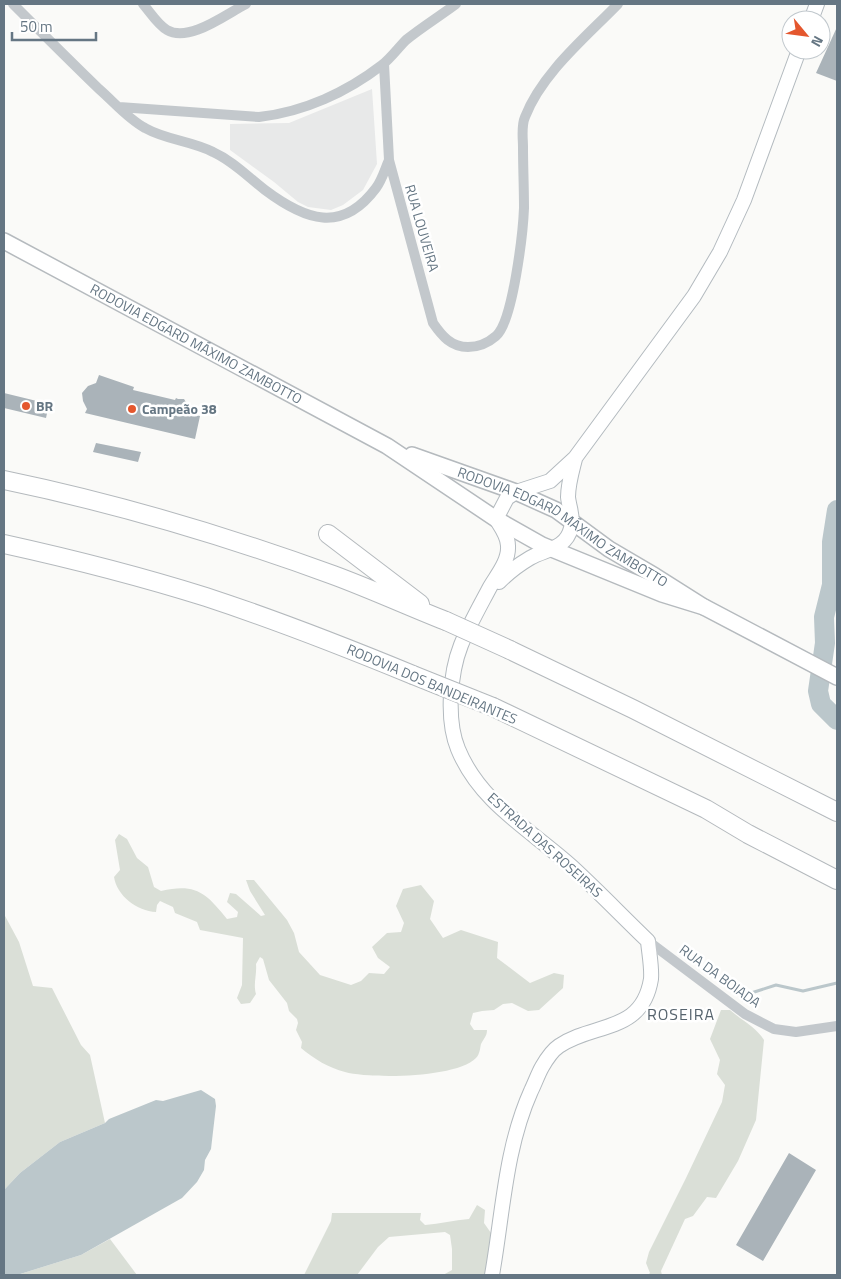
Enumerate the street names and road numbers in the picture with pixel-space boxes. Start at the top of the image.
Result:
street label: RUA LOUVEIRA [400,182,445,275]
street label: RODOVIA EDGARD MÁXIMO ZAMBOTTO [87,278,306,409]
street label: RODOVIA EDGARD MÁXIMO ZAMBOTTO [455,461,672,592]
street label: RODOVIA DOS BANDEIRANTES [344,638,521,729]
street label: ESTRADA DAS ROSEIRAS [483,787,608,902]
street label: RUA DA BOIADA [675,939,766,1013]

